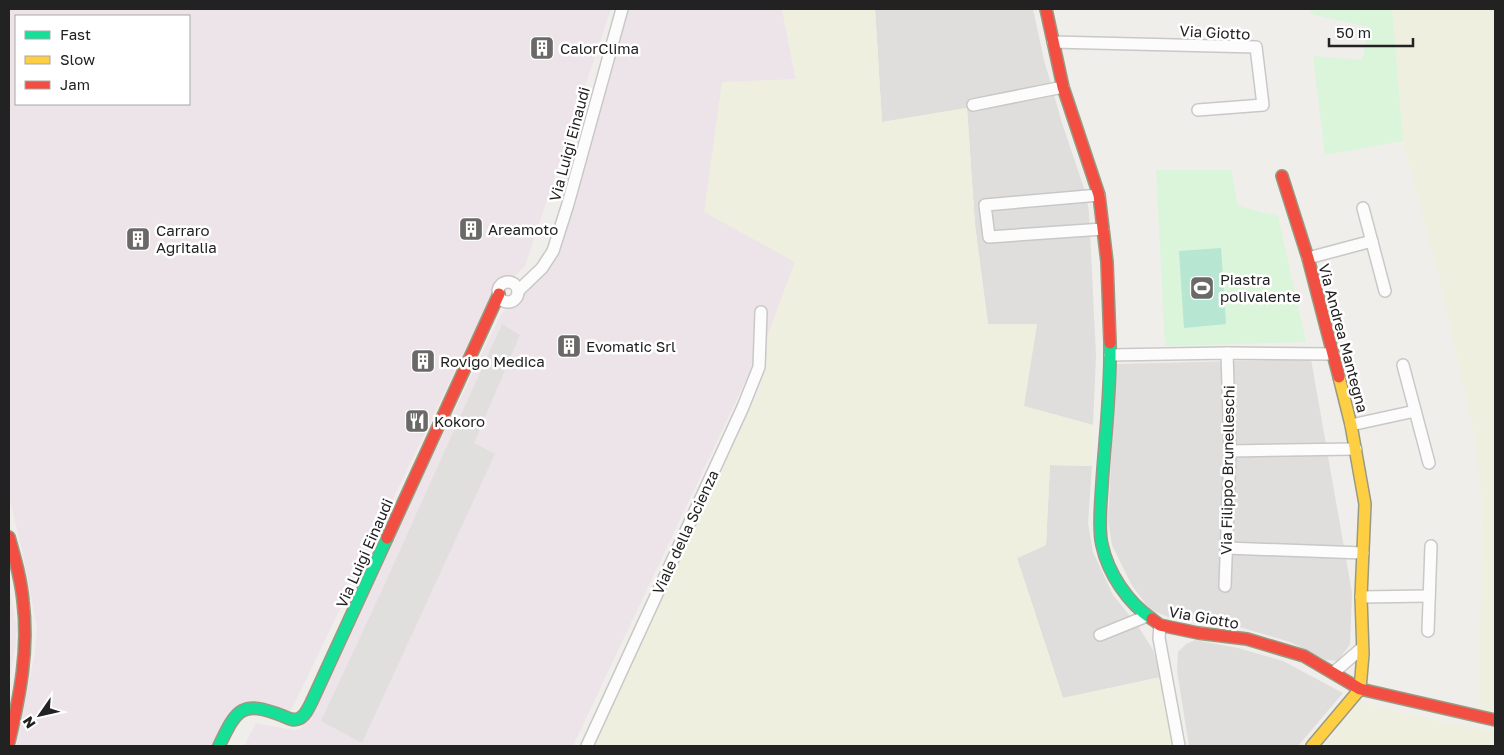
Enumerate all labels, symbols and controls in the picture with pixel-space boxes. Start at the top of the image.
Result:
legend [15,15,190,105]
scale bar [1329,15,1413,47]
street label: Via Giotto [1179,21,1251,43]
text: 50 m [1336,23,1371,41]
text: Fast [60,25,91,43]
building icon: CalorClima [529,35,555,61]
place label: CalorClima [560,39,639,57]
text: Slow [60,50,95,68]
text: Jam [60,75,90,93]
street label: Via Luigi Einaudi [545,85,593,203]
building icon: Areamoto [458,216,484,242]
place label: Areamoto [488,220,558,238]
place label: Carraro Agritalia [156,221,217,256]
building icon: Carraro Agritalia [125,226,151,252]
street label: Via Andrea Mantegna [1315,262,1373,414]
place label: Piastra polivalente [1220,270,1301,305]
sports icon: Piastra polivalente [1189,275,1215,301]
building icon: Evomatic Srl [556,333,582,359]
place label: Evomatic Srl [586,337,676,355]
building icon: Rovigo Medica [410,348,436,374]
place label: Rovigo Medica [440,352,545,370]
street label: Via Filippo Brunelleschi [1217,385,1237,555]
restaurant icon: Kokoro [404,408,430,434]
place label: Kokoro [434,412,485,430]
street label: Viale della Scienza [648,467,722,597]
street label: Via Luigi Einaudi [332,496,396,610]
street label: Via Giotto [1168,602,1240,632]
north arrow [15,690,65,740]
text: N [19,713,39,732]

